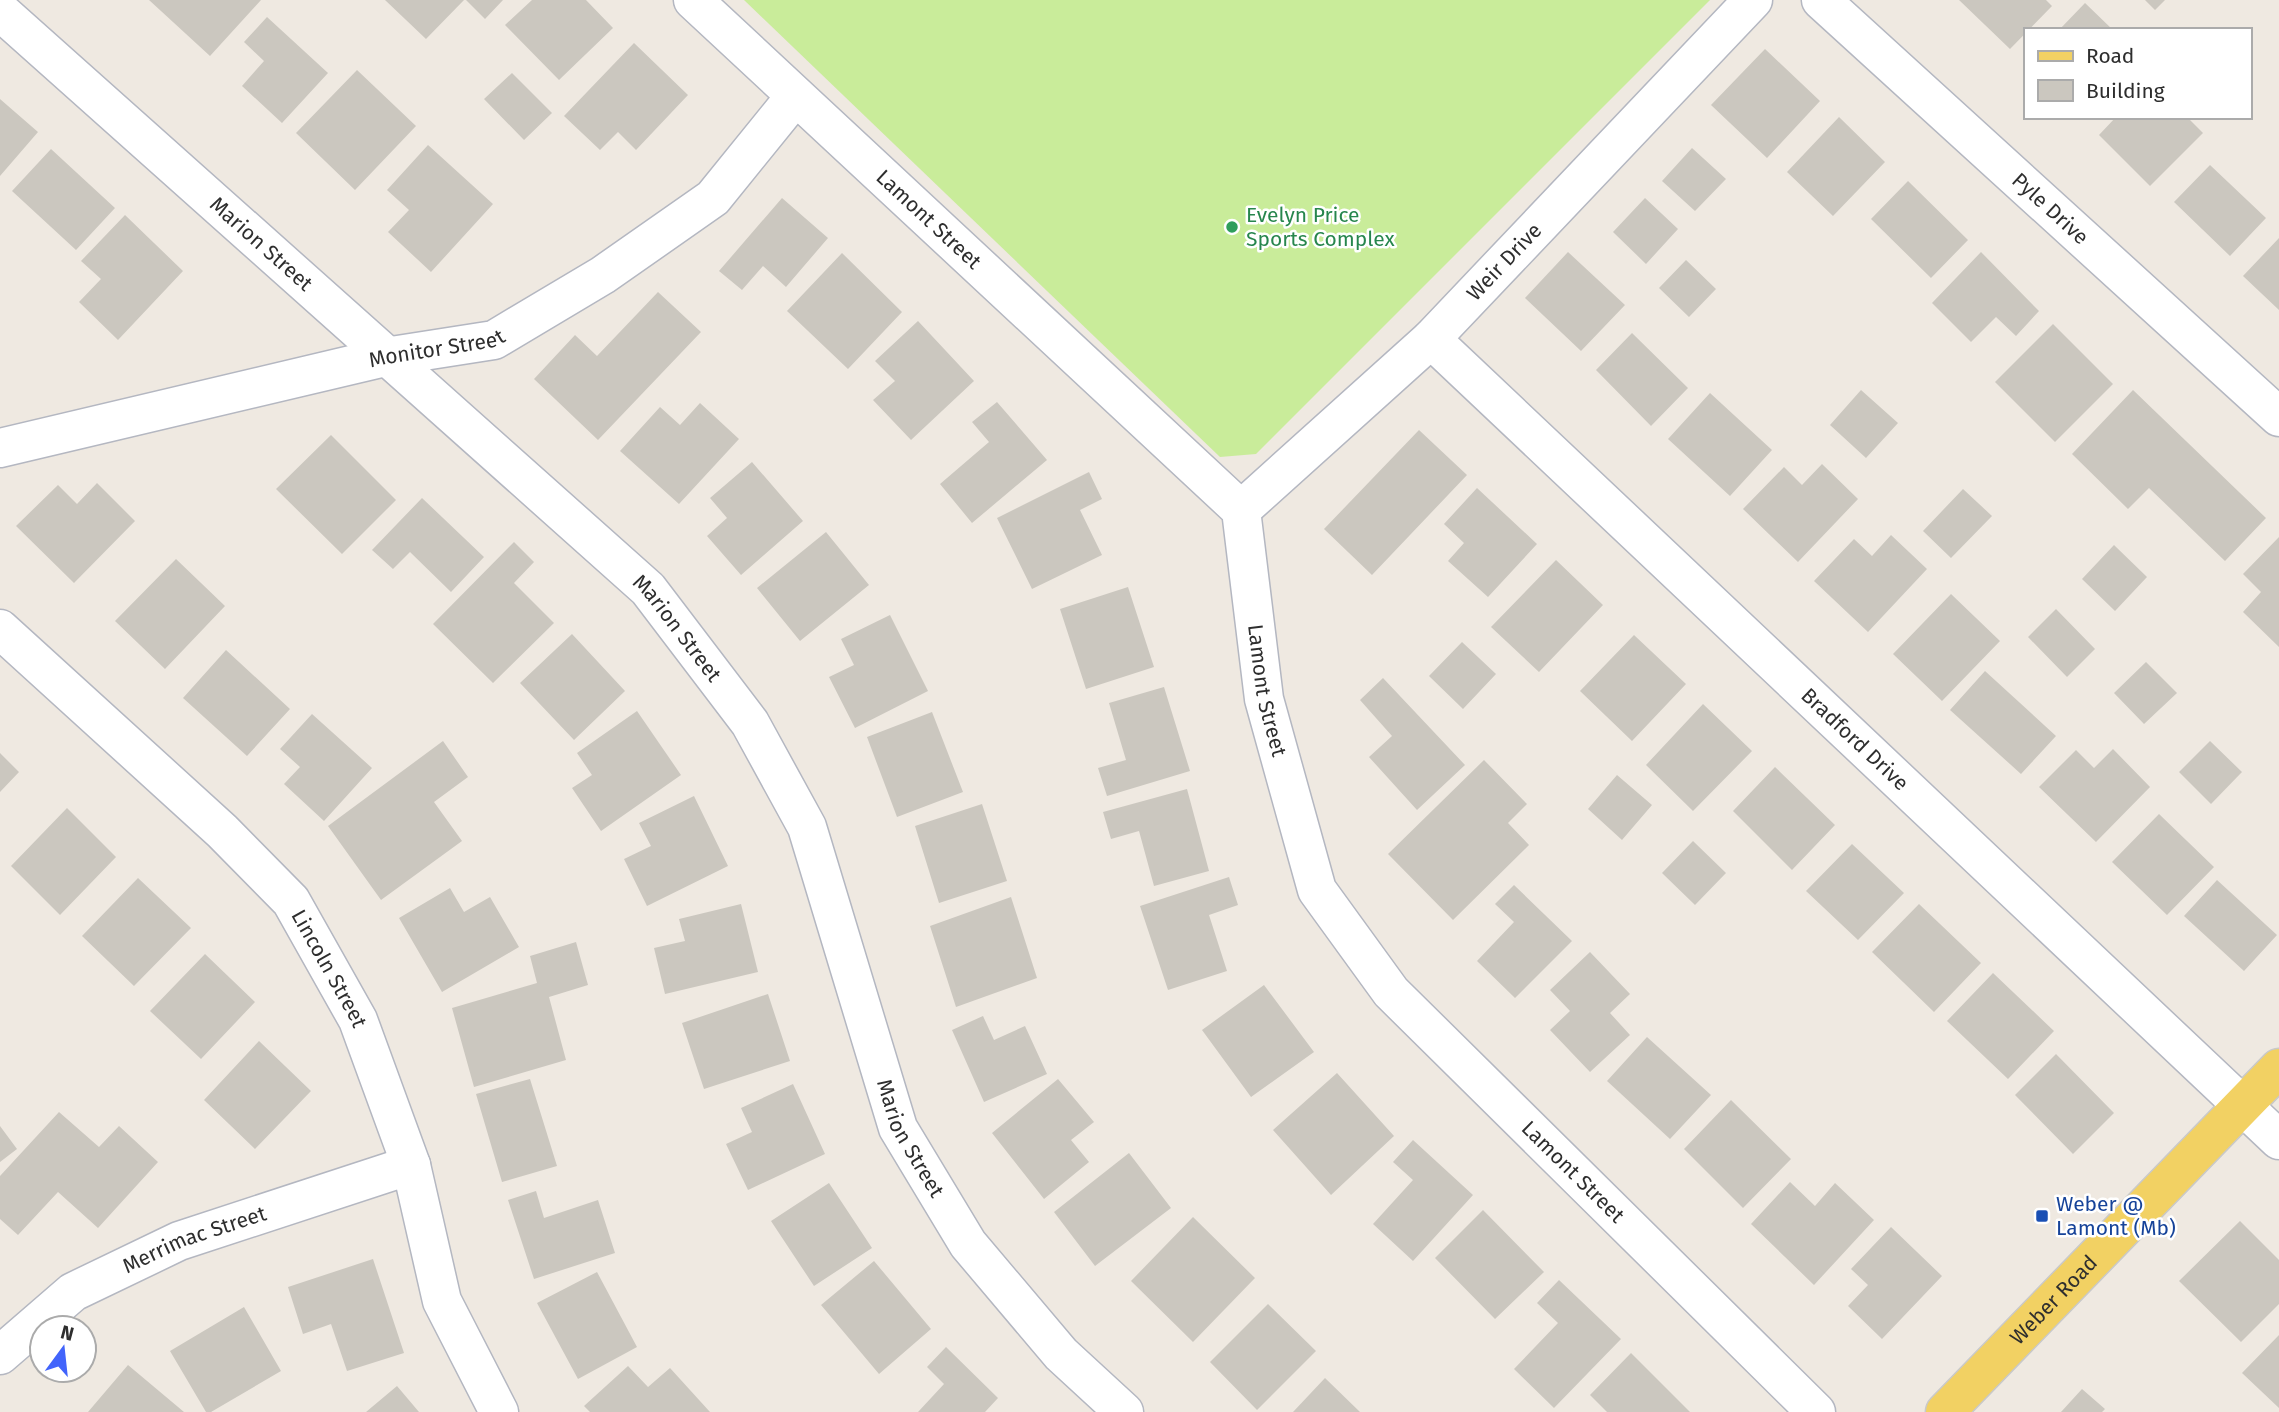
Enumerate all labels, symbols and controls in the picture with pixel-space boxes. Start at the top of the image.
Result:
legend [2024,28,2251,119]
text: Road [2086,43,2134,69]
text: Building [2086,78,2165,104]
street label: Lamont Street [871,164,987,275]
street label: Pyle Drive [2006,167,2094,250]
street label: Marion Street [204,191,318,297]
place label: Evelyn Price Sports Complex [1246,202,1396,252]
street label: Weir Drive [1461,218,1547,306]
marker: Evelyn Price Sports Complex [1224,219,1240,235]
street label: Monitor Street [366,323,510,373]
street label: Marion Street [628,569,727,687]
street label: Lamont Street [1242,623,1292,760]
street label: Bradford Drive [1796,682,1914,796]
street label: Lincoln Street [285,905,373,1031]
street label: Marion Street [871,1076,950,1202]
street label: Lamont Street [1516,1115,1630,1229]
place label: Weber @ Lamont (Mb) [2056,1191,2176,1241]
street label: Merrimac Street [118,1200,270,1279]
marker: Weber @ Lamont (Mb) [2034,1208,2050,1224]
street label: Weber Road [2004,1250,2103,1350]
north arrow [28,1314,98,1384]
text: N [58,1320,76,1346]

